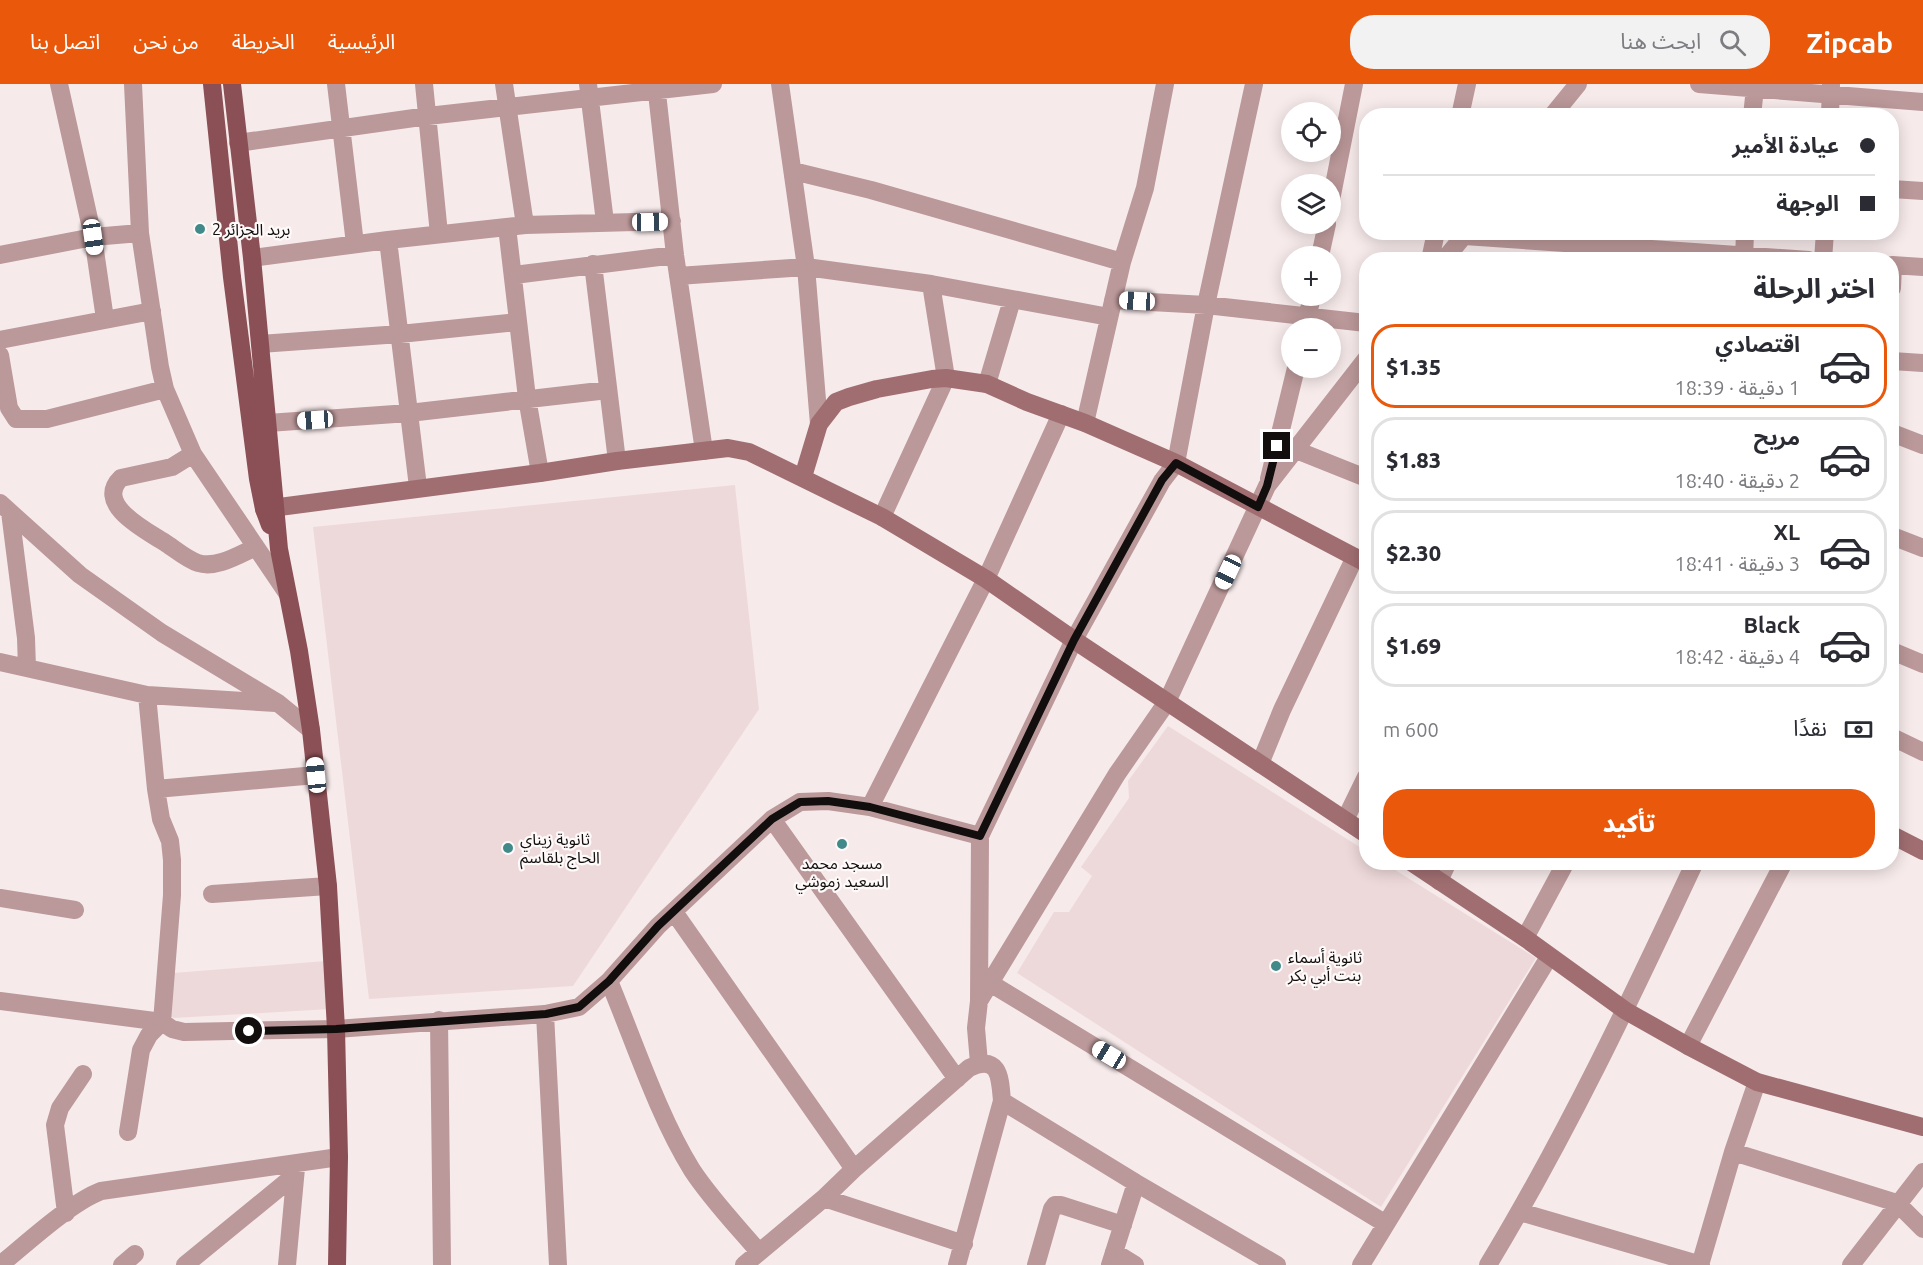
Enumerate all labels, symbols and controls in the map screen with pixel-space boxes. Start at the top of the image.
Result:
search box [1350,15,1770,69]
icon: search [1716,26,1749,59]
text: Zipcab [1806,27,1893,58]
text: ابحث هنا [1620,28,1701,53]
text: اتصل بنا [30,29,100,53]
text: من نحن [133,29,199,53]
text: الخريطة [232,29,295,53]
text: الرئيسية [328,29,395,53]
map controls [1281,102,1341,378]
button: locate [1281,102,1341,162]
text: عيادة الأمير [1732,132,1839,157]
button: layers [1281,174,1341,234]
text: الوجهة [1776,190,1839,215]
car [632,213,668,231]
car [82,218,104,256]
place label: بريد الجزائر 2 [212,220,290,239]
marker: بريد الجزائر 2 [193,222,207,236]
button: + [1281,246,1341,306]
text: اختر الرحلة [1753,273,1875,303]
car [1119,291,1155,311]
button: − [1281,318,1341,378]
text: اقتصادي [1715,331,1800,356]
icon: car [1818,339,1872,393]
text: $1.35 [1386,354,1441,379]
text: 1 دقيقة · 18:39 [1674,376,1800,399]
car [296,410,334,430]
text: مريح [1754,424,1800,449]
route end [1263,432,1290,459]
icon: car [1818,432,1872,486]
text: $1.83 [1386,447,1441,472]
text: 2 دقيقة · 18:40 [1674,469,1800,492]
text: XL [1773,519,1800,544]
icon: car [1818,525,1872,579]
text: $2.30 [1386,540,1441,565]
car [1212,552,1244,592]
text: 3 دقيقة · 18:41 [1674,552,1800,575]
text: Black [1743,612,1800,637]
icon: car [1818,618,1872,672]
text: $1.69 [1386,633,1441,658]
text: 4 دقيقة · 18:42 [1674,645,1800,668]
icon: cash [1842,713,1875,746]
text: نقدًا [1793,715,1827,740]
text: 600 m [1383,718,1439,741]
car [305,756,327,794]
button: تأكيد [1383,789,1875,858]
place label: ثانوية زيناي الحاج بلقاسم [520,830,600,870]
marker: مسجد محمد السعيد زموشي [835,837,849,851]
marker: ثانوية زيناي الحاج بلقاسم [501,841,515,855]
place label: مسجد محمد السعيد زموشي [795,854,889,894]
place label: ثانوية أسماء بنت أبي بكر [1287,948,1363,988]
marker: ثانوية أسماء بنت أبي بكر [1269,959,1283,973]
route start [235,1017,262,1044]
car [1089,1038,1129,1072]

